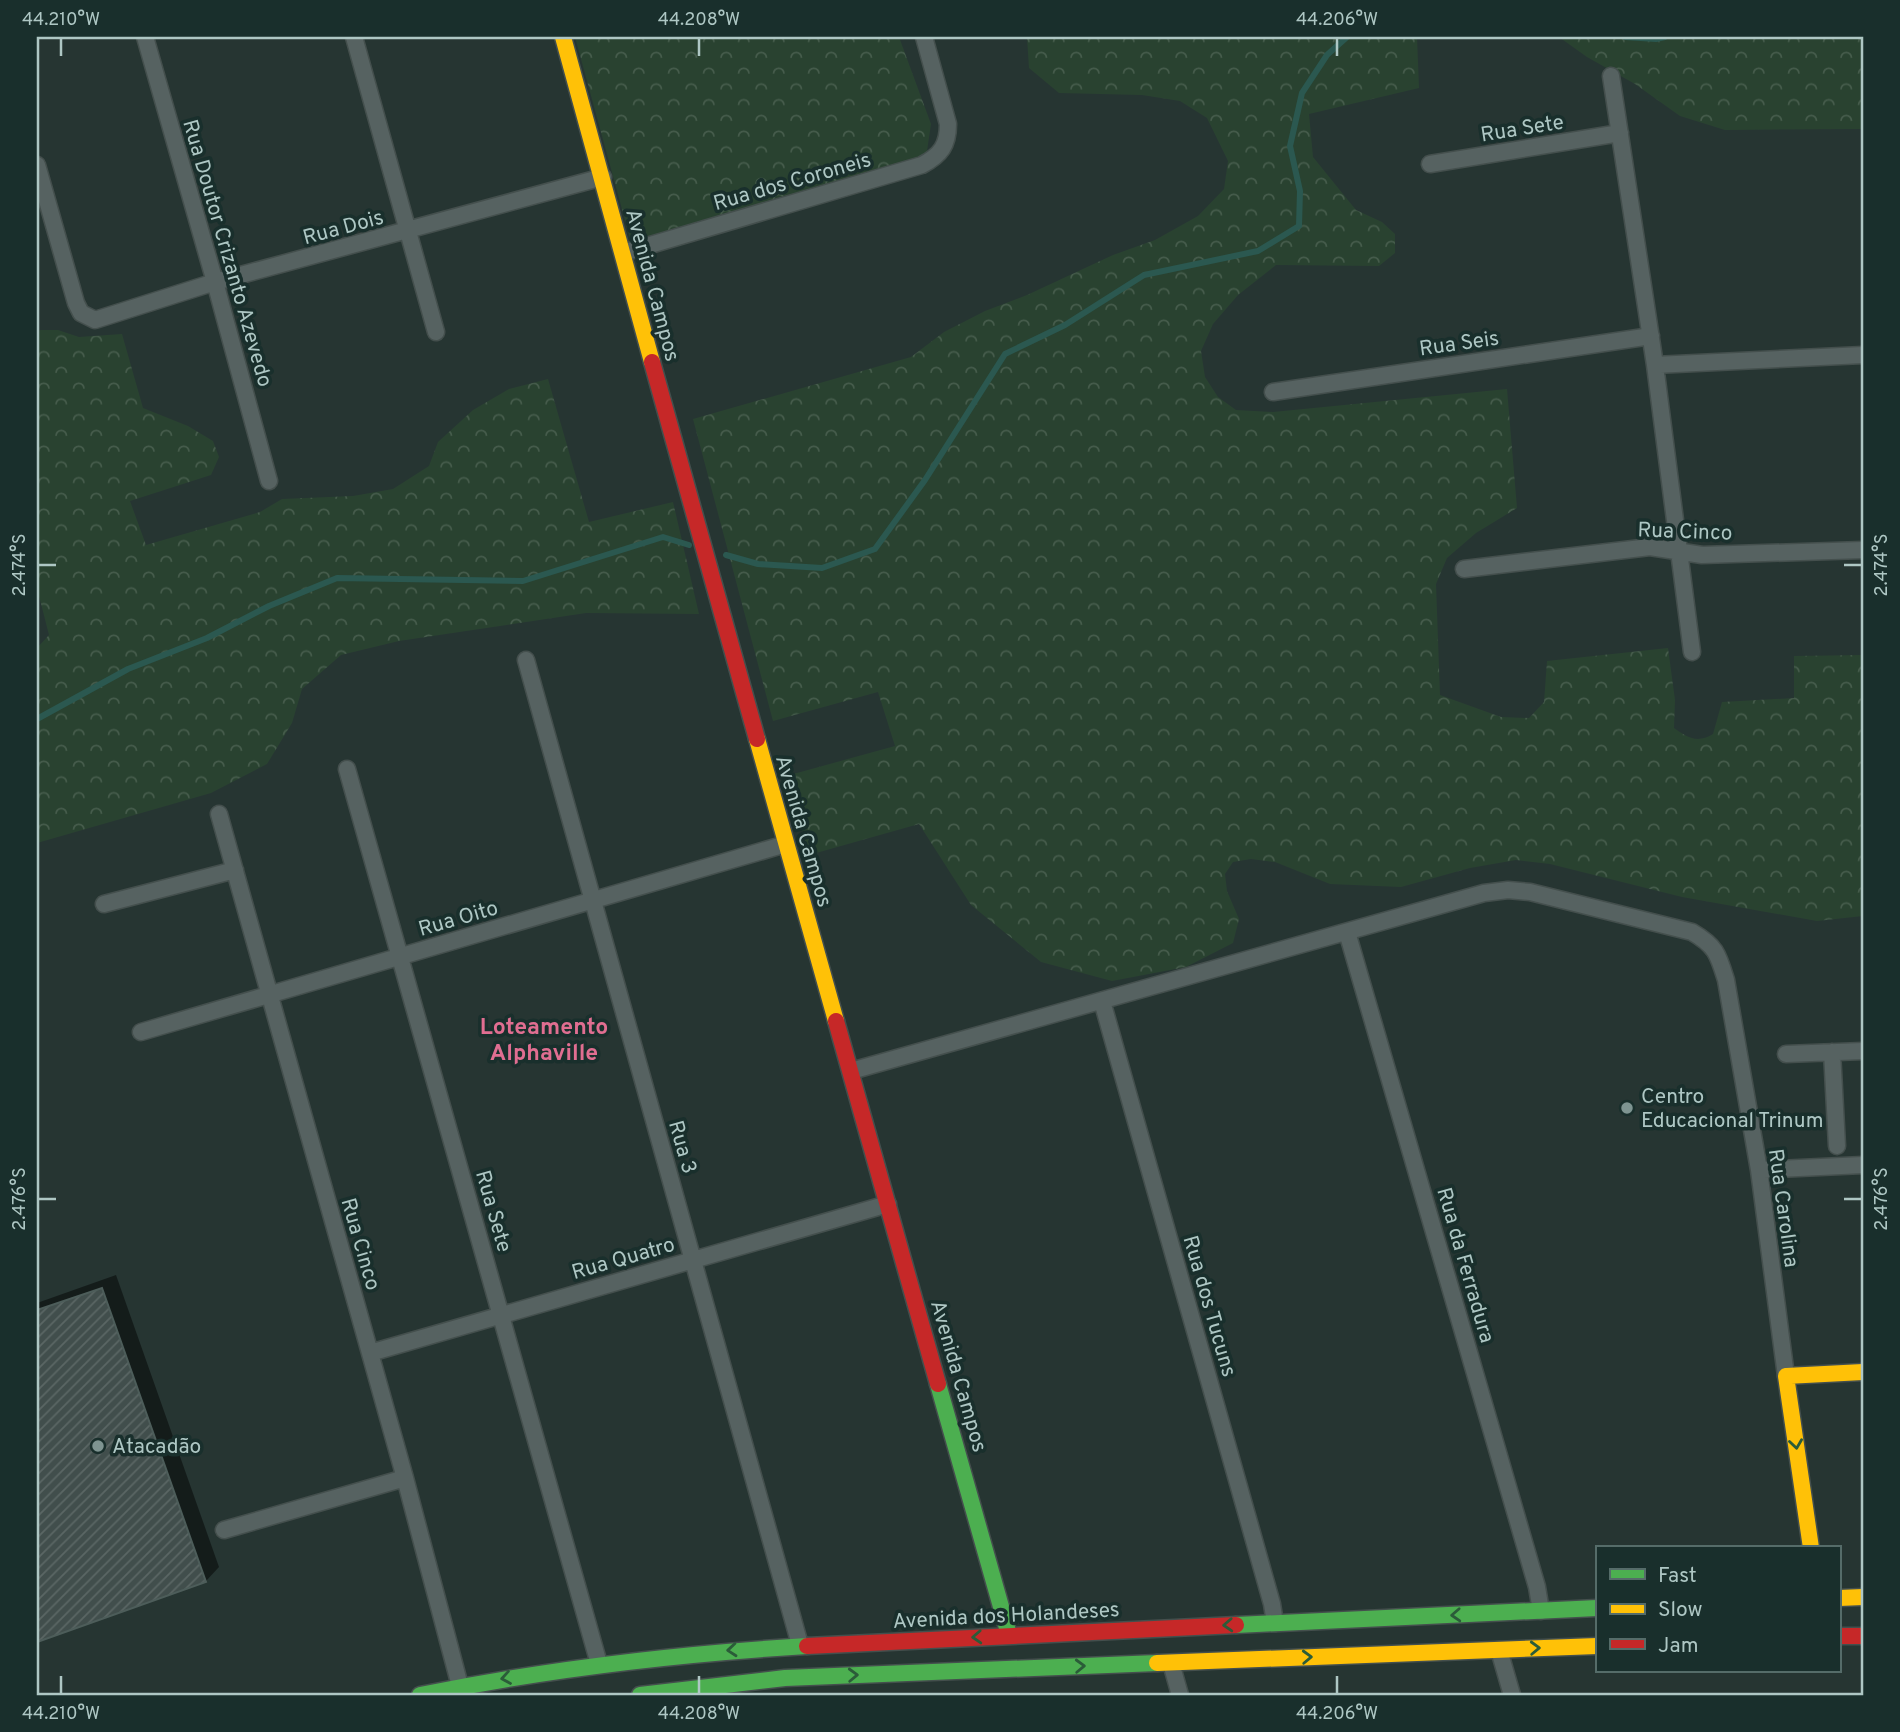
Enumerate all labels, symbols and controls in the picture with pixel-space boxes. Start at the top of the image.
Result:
text: 44.210°W [22,9,100,32]
text: 44.208°W [658,9,740,32]
text: 44.206°W [1296,9,1378,32]
street label: Rua Sete [1479,110,1566,149]
street label: Rua Doutor Crizanto Azevedo [175,117,278,390]
street label: Rua dos Coroneis [710,147,874,218]
street label: Rua Dois [300,205,387,252]
street label: Avenida Campos [618,206,685,365]
street label: Rua Seis [1418,326,1501,363]
street label: Rua Cinco [1637,517,1733,548]
text: 2.474°S [9,534,32,596]
text: 2.474°S [1871,534,1894,596]
street label: Avenida Campos [768,752,837,911]
street label: Rua Oito [415,895,501,944]
district label: Loteamento Alphaville [480,1014,608,1069]
place label: Centro Educacional Trinum [1641,1084,1823,1135]
marker: Centro Educacional Trinum [1619,1100,1635,1116]
street label: Rua 3 [661,1118,702,1177]
street label: Rua Carolina [1761,1147,1804,1269]
text: 2.476°S [9,1167,32,1231]
street label: Rua Sete [468,1167,517,1255]
text: 2.476°S [1871,1167,1894,1231]
street label: Rua da Ferradura [1429,1184,1500,1346]
street label: Rua Cinco [333,1195,386,1294]
street label: Rua Quatro [569,1232,678,1287]
street label: Rua dos Tucuns [1175,1233,1242,1380]
street label: Avenida Campos [923,1297,992,1456]
place label: Atacadão [112,1434,201,1461]
marker: Atacadão [90,1438,106,1454]
one-way arrow [1788,1438,1803,1449]
legend [1596,1546,1840,1672]
text: Fast [1658,1563,1697,1590]
street label: Avenida dos Holandeses [892,1597,1120,1636]
text: Slow [1658,1597,1703,1624]
one-way arrow [1450,1607,1461,1622]
one-way arrow [1223,1618,1234,1633]
one-way arrow [971,1629,982,1644]
text: Jam [1658,1633,1699,1660]
one-way arrow [1530,1641,1541,1656]
one-way arrow [726,1642,737,1657]
one-way arrow [1302,1650,1313,1665]
one-way arrow [1075,1659,1086,1674]
one-way arrow [848,1668,859,1683]
one-way arrow [500,1670,512,1685]
text: 44.210°W [22,1703,100,1726]
text: 44.208°W [658,1703,740,1726]
text: 44.206°W [1296,1703,1378,1726]

